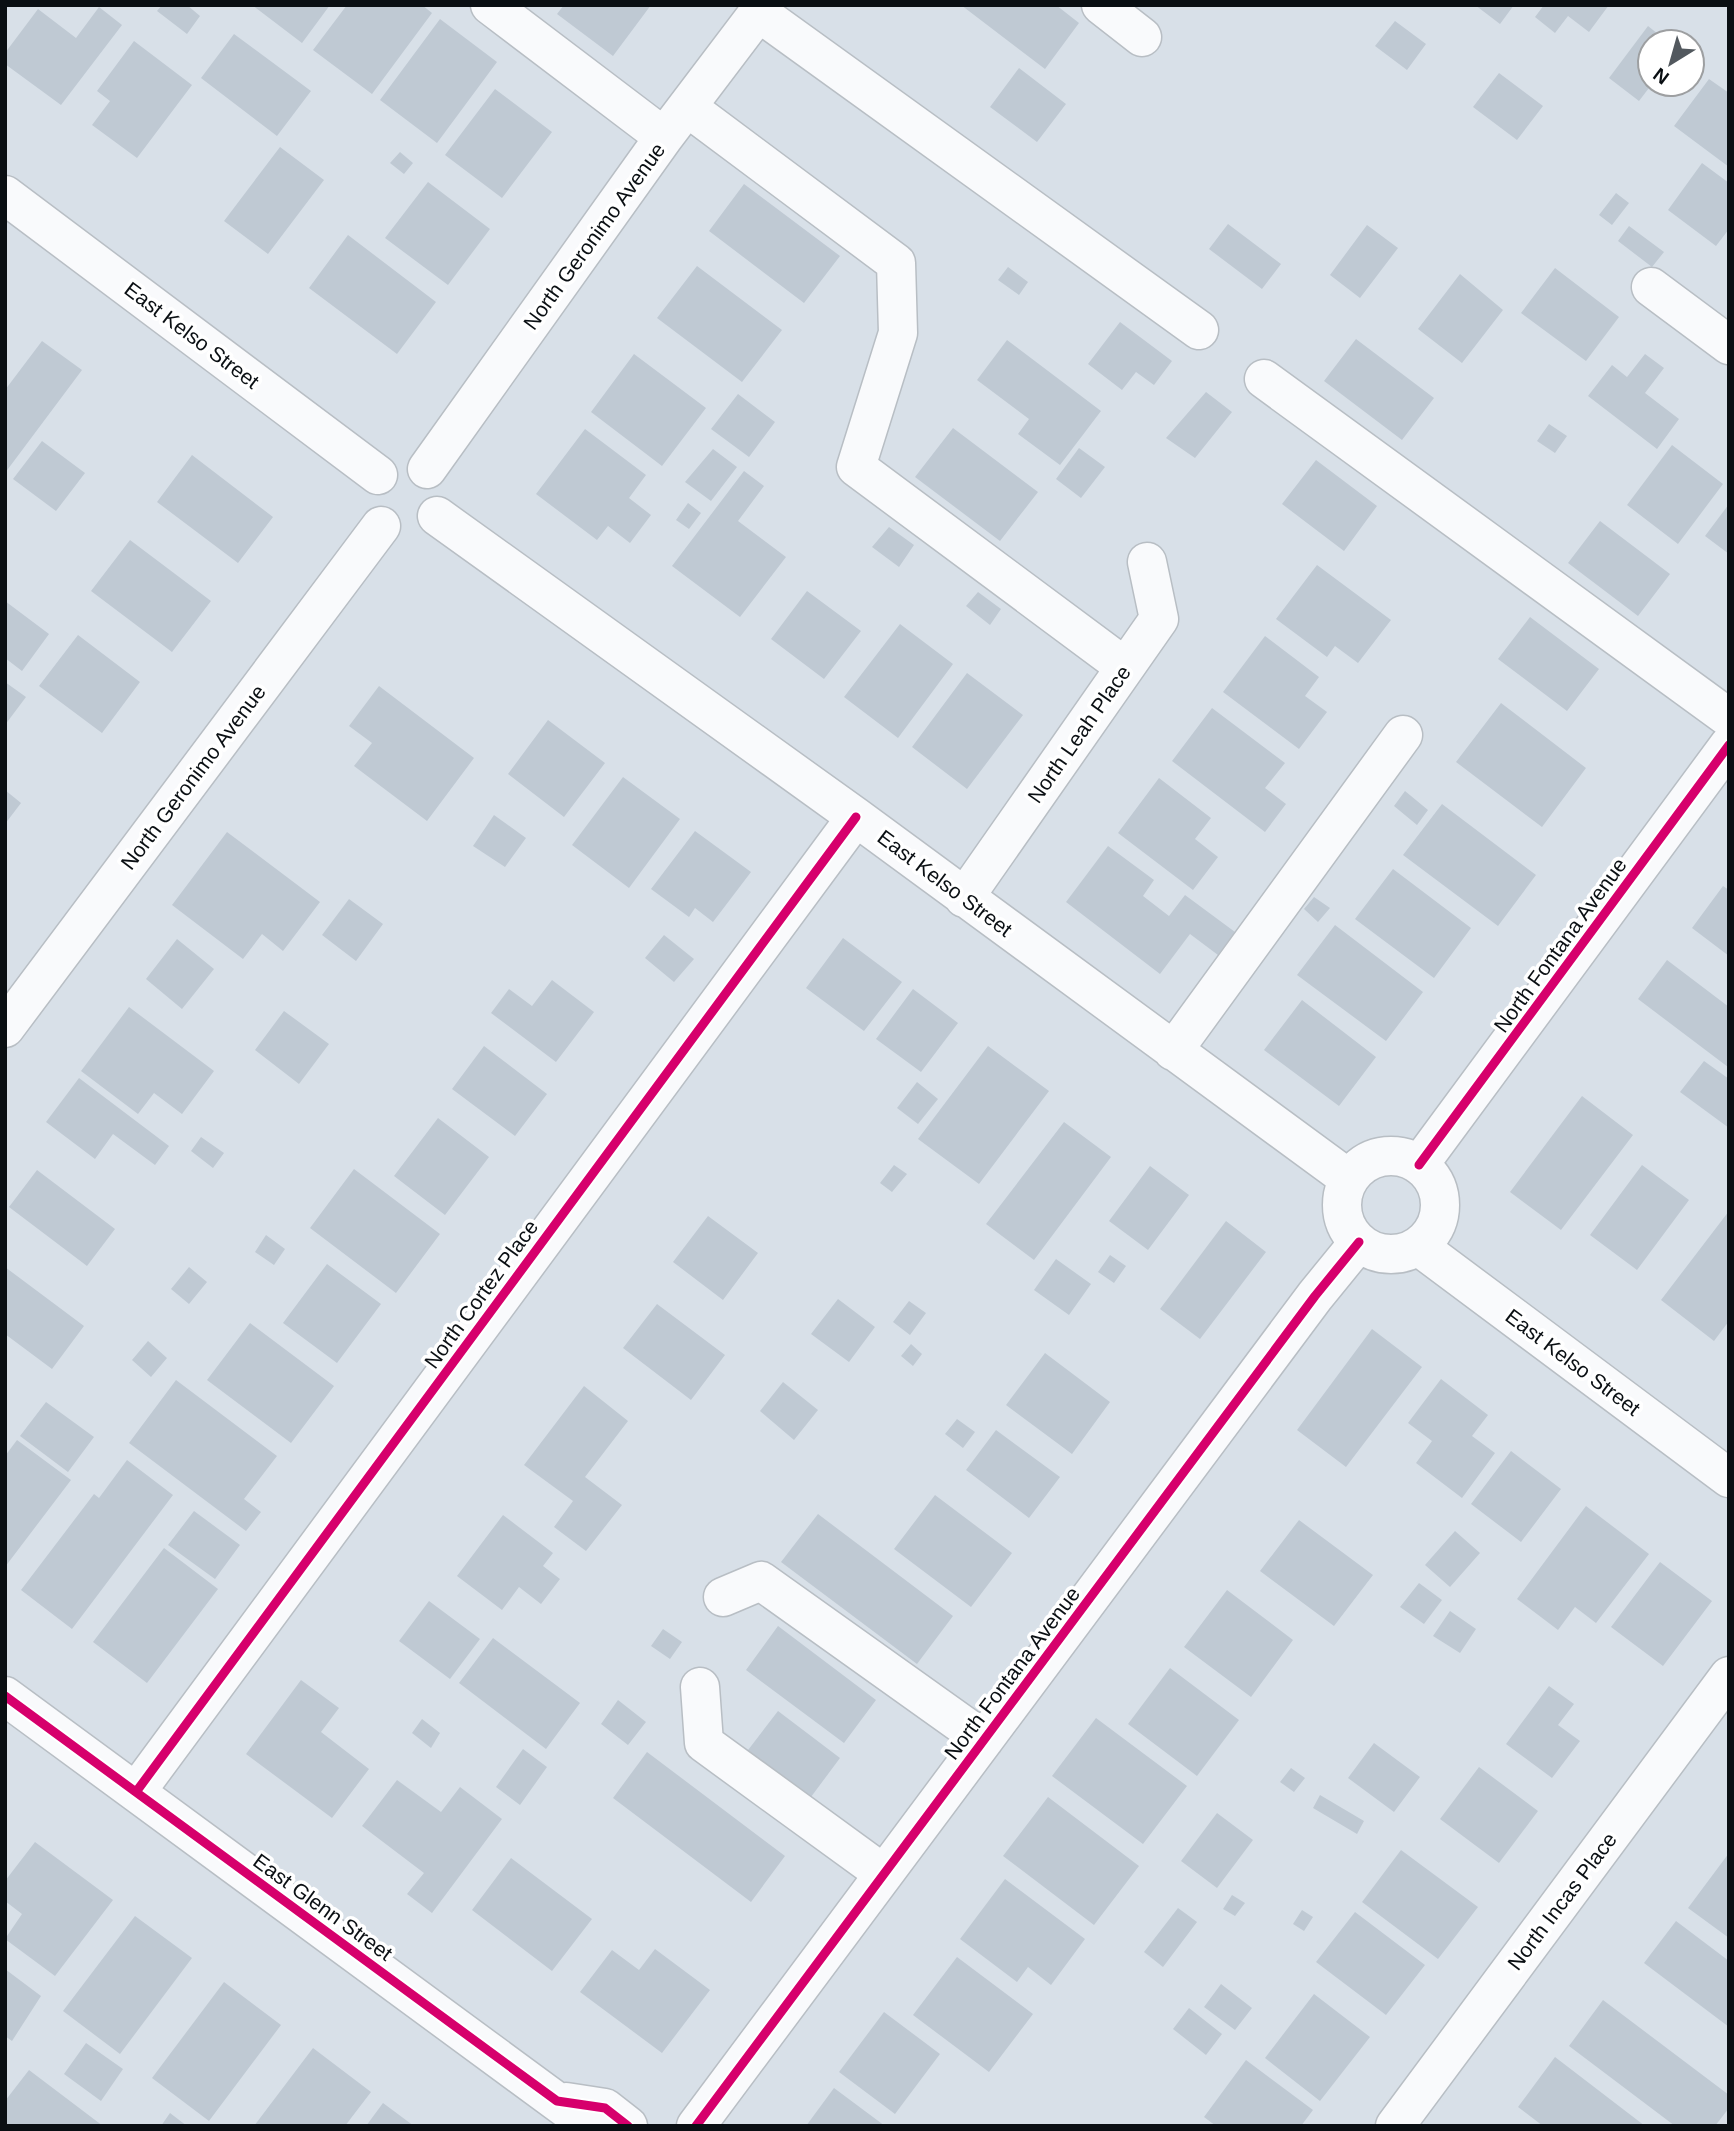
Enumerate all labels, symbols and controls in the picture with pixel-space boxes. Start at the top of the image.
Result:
north arrow [1636,28,1706,98]
text: N [1649,64,1673,89]
street label: North Geronimo Avenue [519,138,669,334]
street label: East Kelso Street [120,277,264,393]
street label: North Leah Place [1023,661,1135,807]
street label: North Geronimo Avenue [116,680,270,874]
street label: East Kelso Street [873,825,1017,941]
street label: North Fontana Avenue [1489,853,1631,1037]
street label: North Cortez Place [420,1215,542,1373]
street label: East Kelso Street [1501,1304,1645,1420]
street label: North Fontana Avenue [940,1582,1084,1764]
street label: North Incas Place [1503,1828,1621,1974]
street label: East Glenn Street [249,1849,397,1965]

